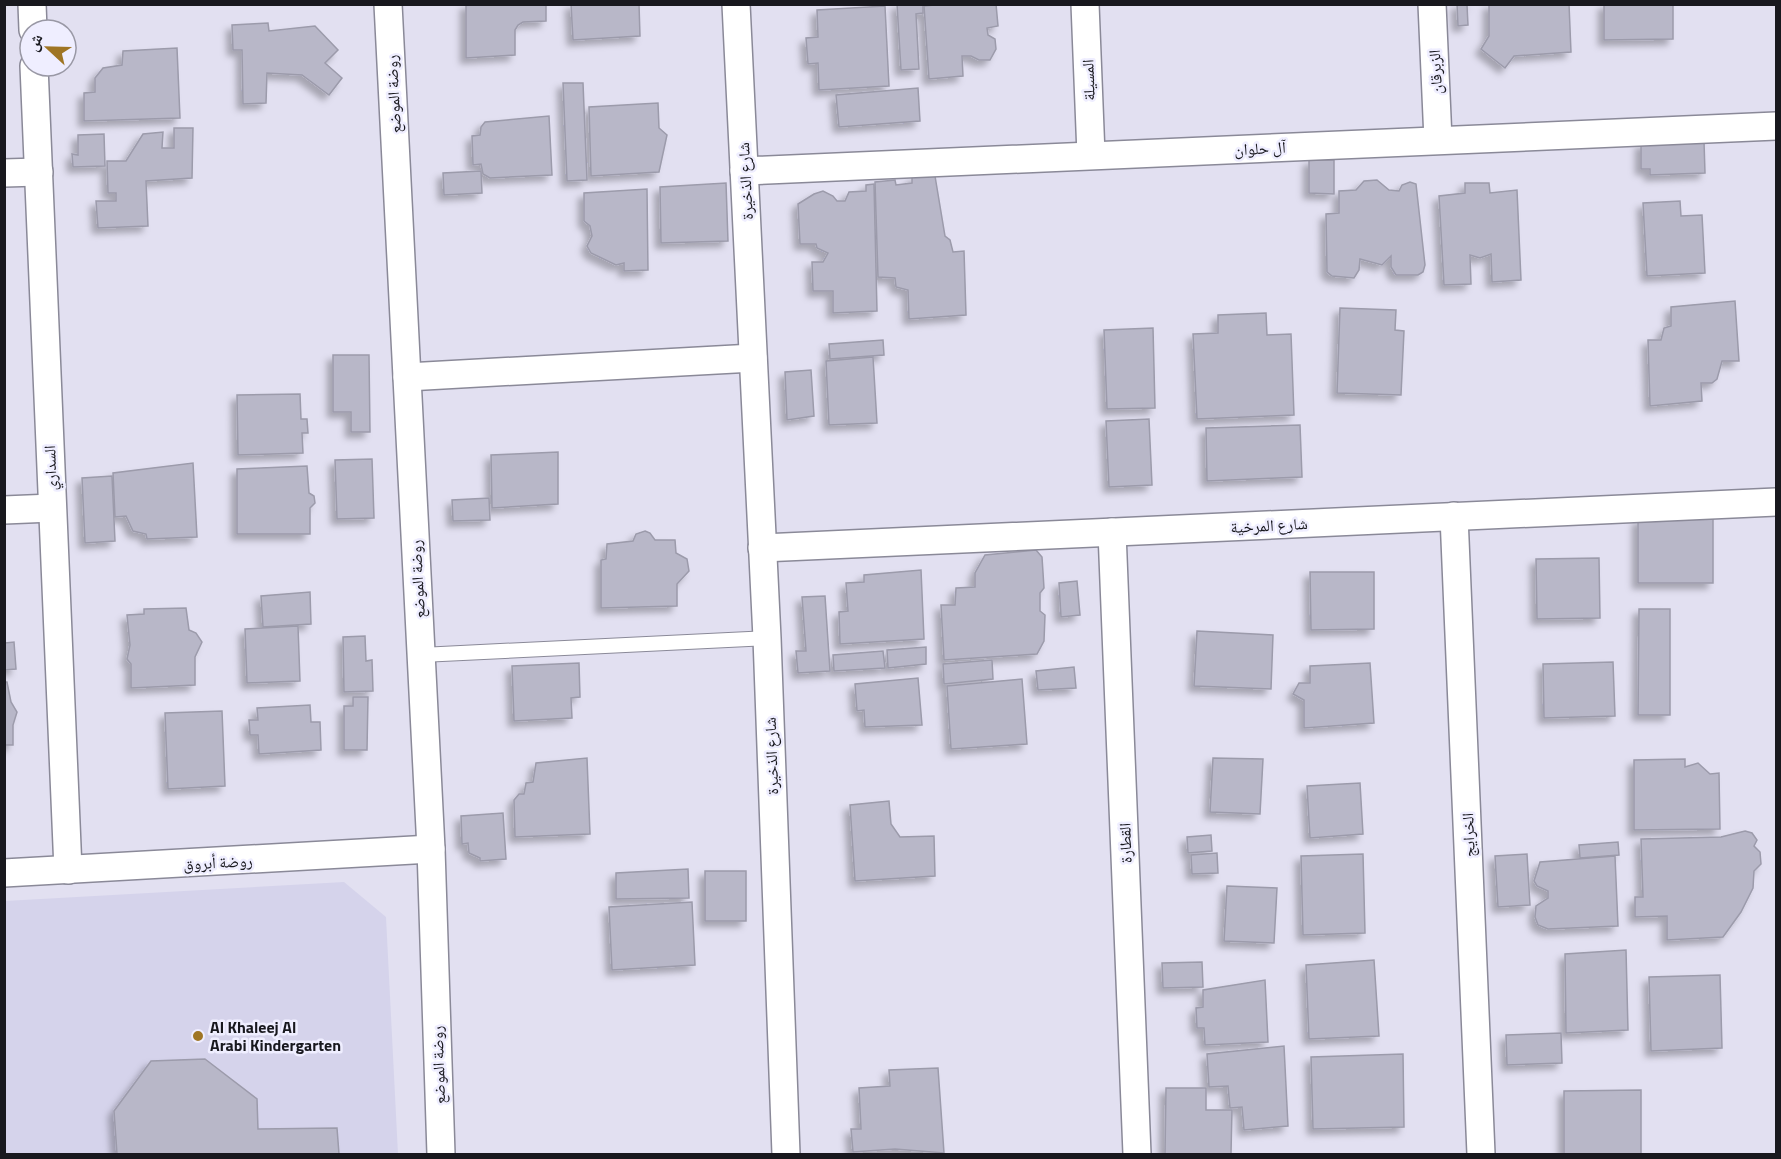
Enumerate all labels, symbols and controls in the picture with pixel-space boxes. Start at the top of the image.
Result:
north arrow [18,18,78,78]
text: ش [20,30,48,55]
street label: الزبرقان [1422,49,1448,95]
street label: روضة الموضع [379,54,407,134]
street label: المسيلة [1075,59,1101,101]
street label: آل حلوان [1234,135,1287,161]
street label: شارع الذخيرة [731,142,759,220]
street label: السداري [37,445,64,491]
street label: شارع المرخية [1230,511,1308,539]
street label: روضة الموضع [403,539,431,619]
street label: شارع الذخيرة [758,717,784,795]
street label: الخرايج [1455,812,1481,858]
street label: القطارة [1112,822,1138,864]
street label: روضة أبروق [183,848,253,876]
place label: Al Khaleej Al Arabi Kindergarten [210,1015,341,1057]
street label: روضة الموضع [425,1025,451,1105]
marker: Al Khaleej Al Arabi Kindergarten [191,1029,205,1043]

